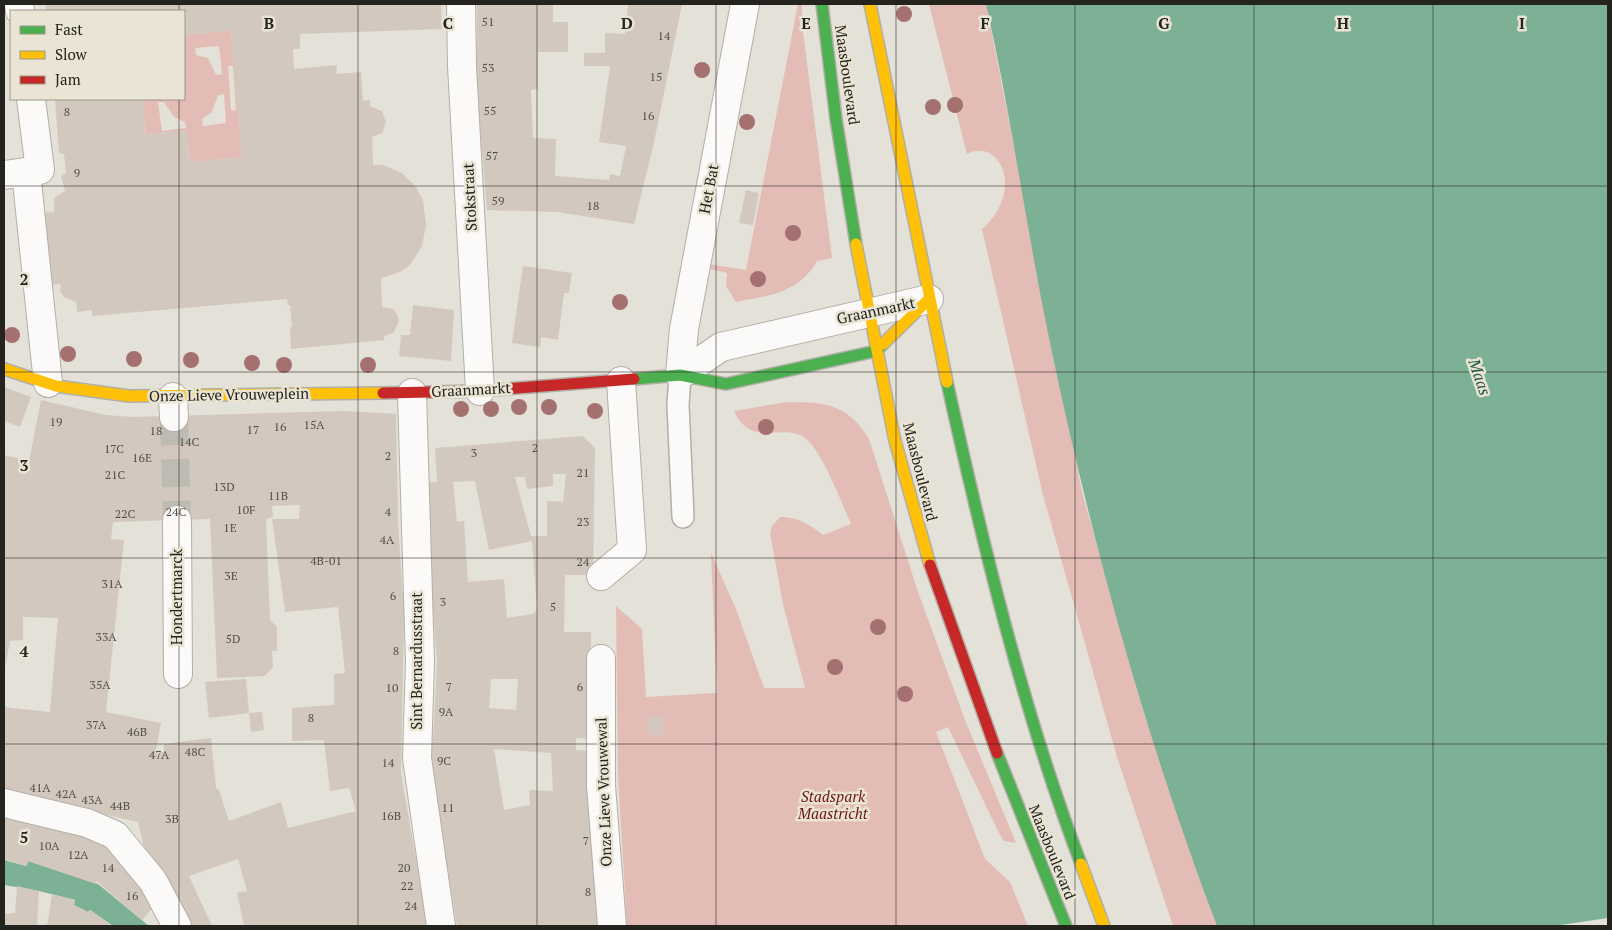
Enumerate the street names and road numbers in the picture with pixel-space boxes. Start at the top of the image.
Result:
street label: Maasboulevard [831,24,865,126]
street label: Stokstraat [457,162,481,232]
street label: Het Bat [693,162,723,215]
street label: Graanmarkt [835,292,917,328]
street label: Graanmarkt [431,377,512,401]
street label: Onze Lieve Vrouweplein [149,383,309,405]
street label: Maasboulevard [899,420,943,523]
street label: Hondertmarck [166,549,186,645]
street label: Sint Bernardusstraat [406,592,426,730]
street label: Onze Lieve Vrouwewal [590,717,616,867]
street label: Maasboulevard [1025,801,1081,902]

